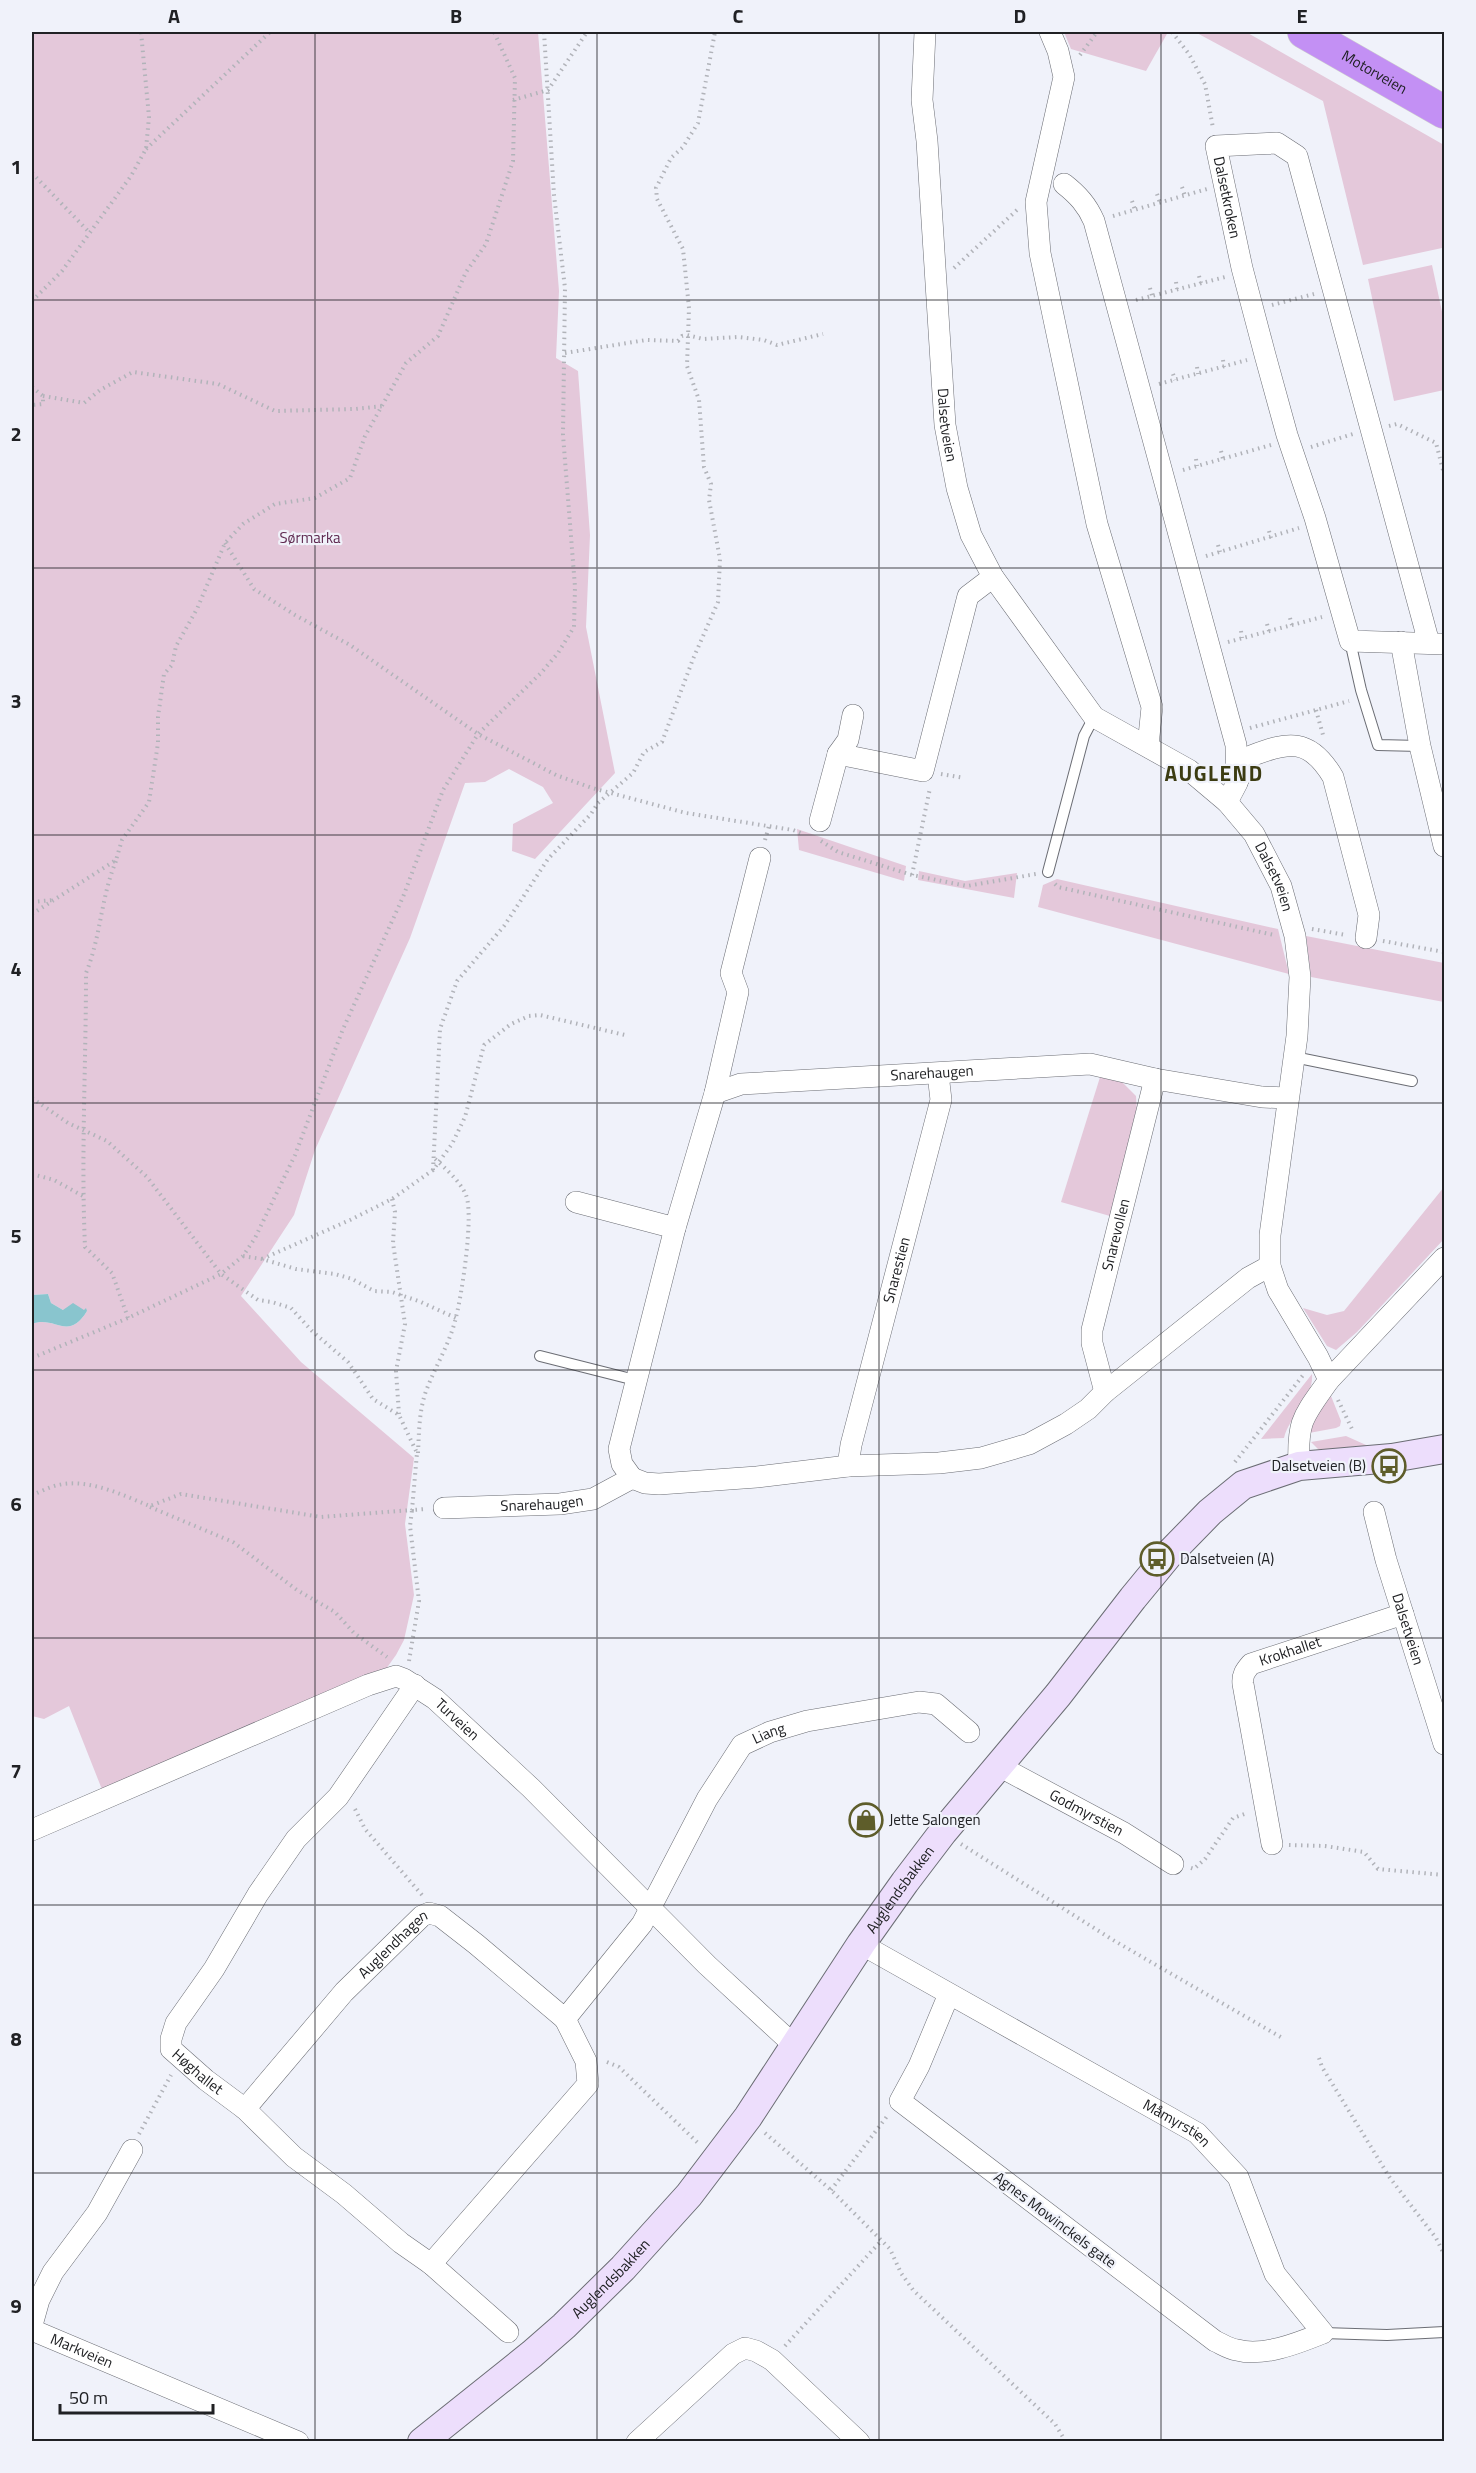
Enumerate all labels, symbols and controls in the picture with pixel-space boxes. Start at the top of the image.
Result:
text: A [168,0,180,31]
text: B [450,0,462,31]
text: C [733,0,744,31]
text: D [1014,0,1026,31]
text: E [1296,0,1308,31]
street label: Motorveien [1337,44,1412,100]
text: 1 [10,151,22,182]
street label: Dalsetkroken [1208,154,1247,240]
street label: Dalsetveien [932,387,964,463]
text: 2 [10,418,22,449]
park label: Sørmarka [279,526,341,549]
text: 3 [10,685,22,716]
district label: AUGLEND [1164,757,1264,789]
street label: Dalsetveien [1249,838,1300,914]
text: 4 [10,953,22,984]
street label: Snarehaugen [890,1059,974,1086]
street label: Snarevollen [1095,1196,1136,1273]
text: 5 [10,1220,22,1251]
street label: Snarestien [876,1234,916,1306]
bus stop icon: Dalsetveien (B) [1371,1448,1407,1484]
place label: Dalsetveien (B) [1272,1454,1366,1477]
text: 6 [10,1488,22,1519]
street label: Snarehaugen [500,1489,585,1517]
bus stop icon: Dalsetveien (A) [1139,1541,1175,1577]
place label: Dalsetveien (A) [1180,1547,1274,1570]
street label: Dalsetveien [1386,1590,1430,1668]
street label: Krokhallet [1256,1630,1325,1672]
street label: Turveien [430,1693,485,1746]
street label: Liang [748,1716,788,1750]
text: 7 [10,1755,22,1786]
street label: Godmyrstien [1045,1783,1128,1842]
shop icon: Jette Salongen [848,1802,884,1838]
place label: Jette Salongen [889,1808,981,1831]
street label: Auglendsbakken [860,1841,940,1938]
street label: Auglendhagen [352,1903,431,1984]
text: 8 [10,2023,22,2054]
street label: Høghallet [167,2043,229,2101]
street label: Måmyrstien [1139,2093,1216,2152]
street label: Agnes Mowinckels gate [989,2166,1122,2273]
street label: Auglendsbakken [566,2233,655,2324]
text: 9 [10,2290,22,2321]
street label: Markveien [47,2327,117,2374]
scale bar [60,2377,213,2415]
text: 50 m [69,2384,108,2411]

